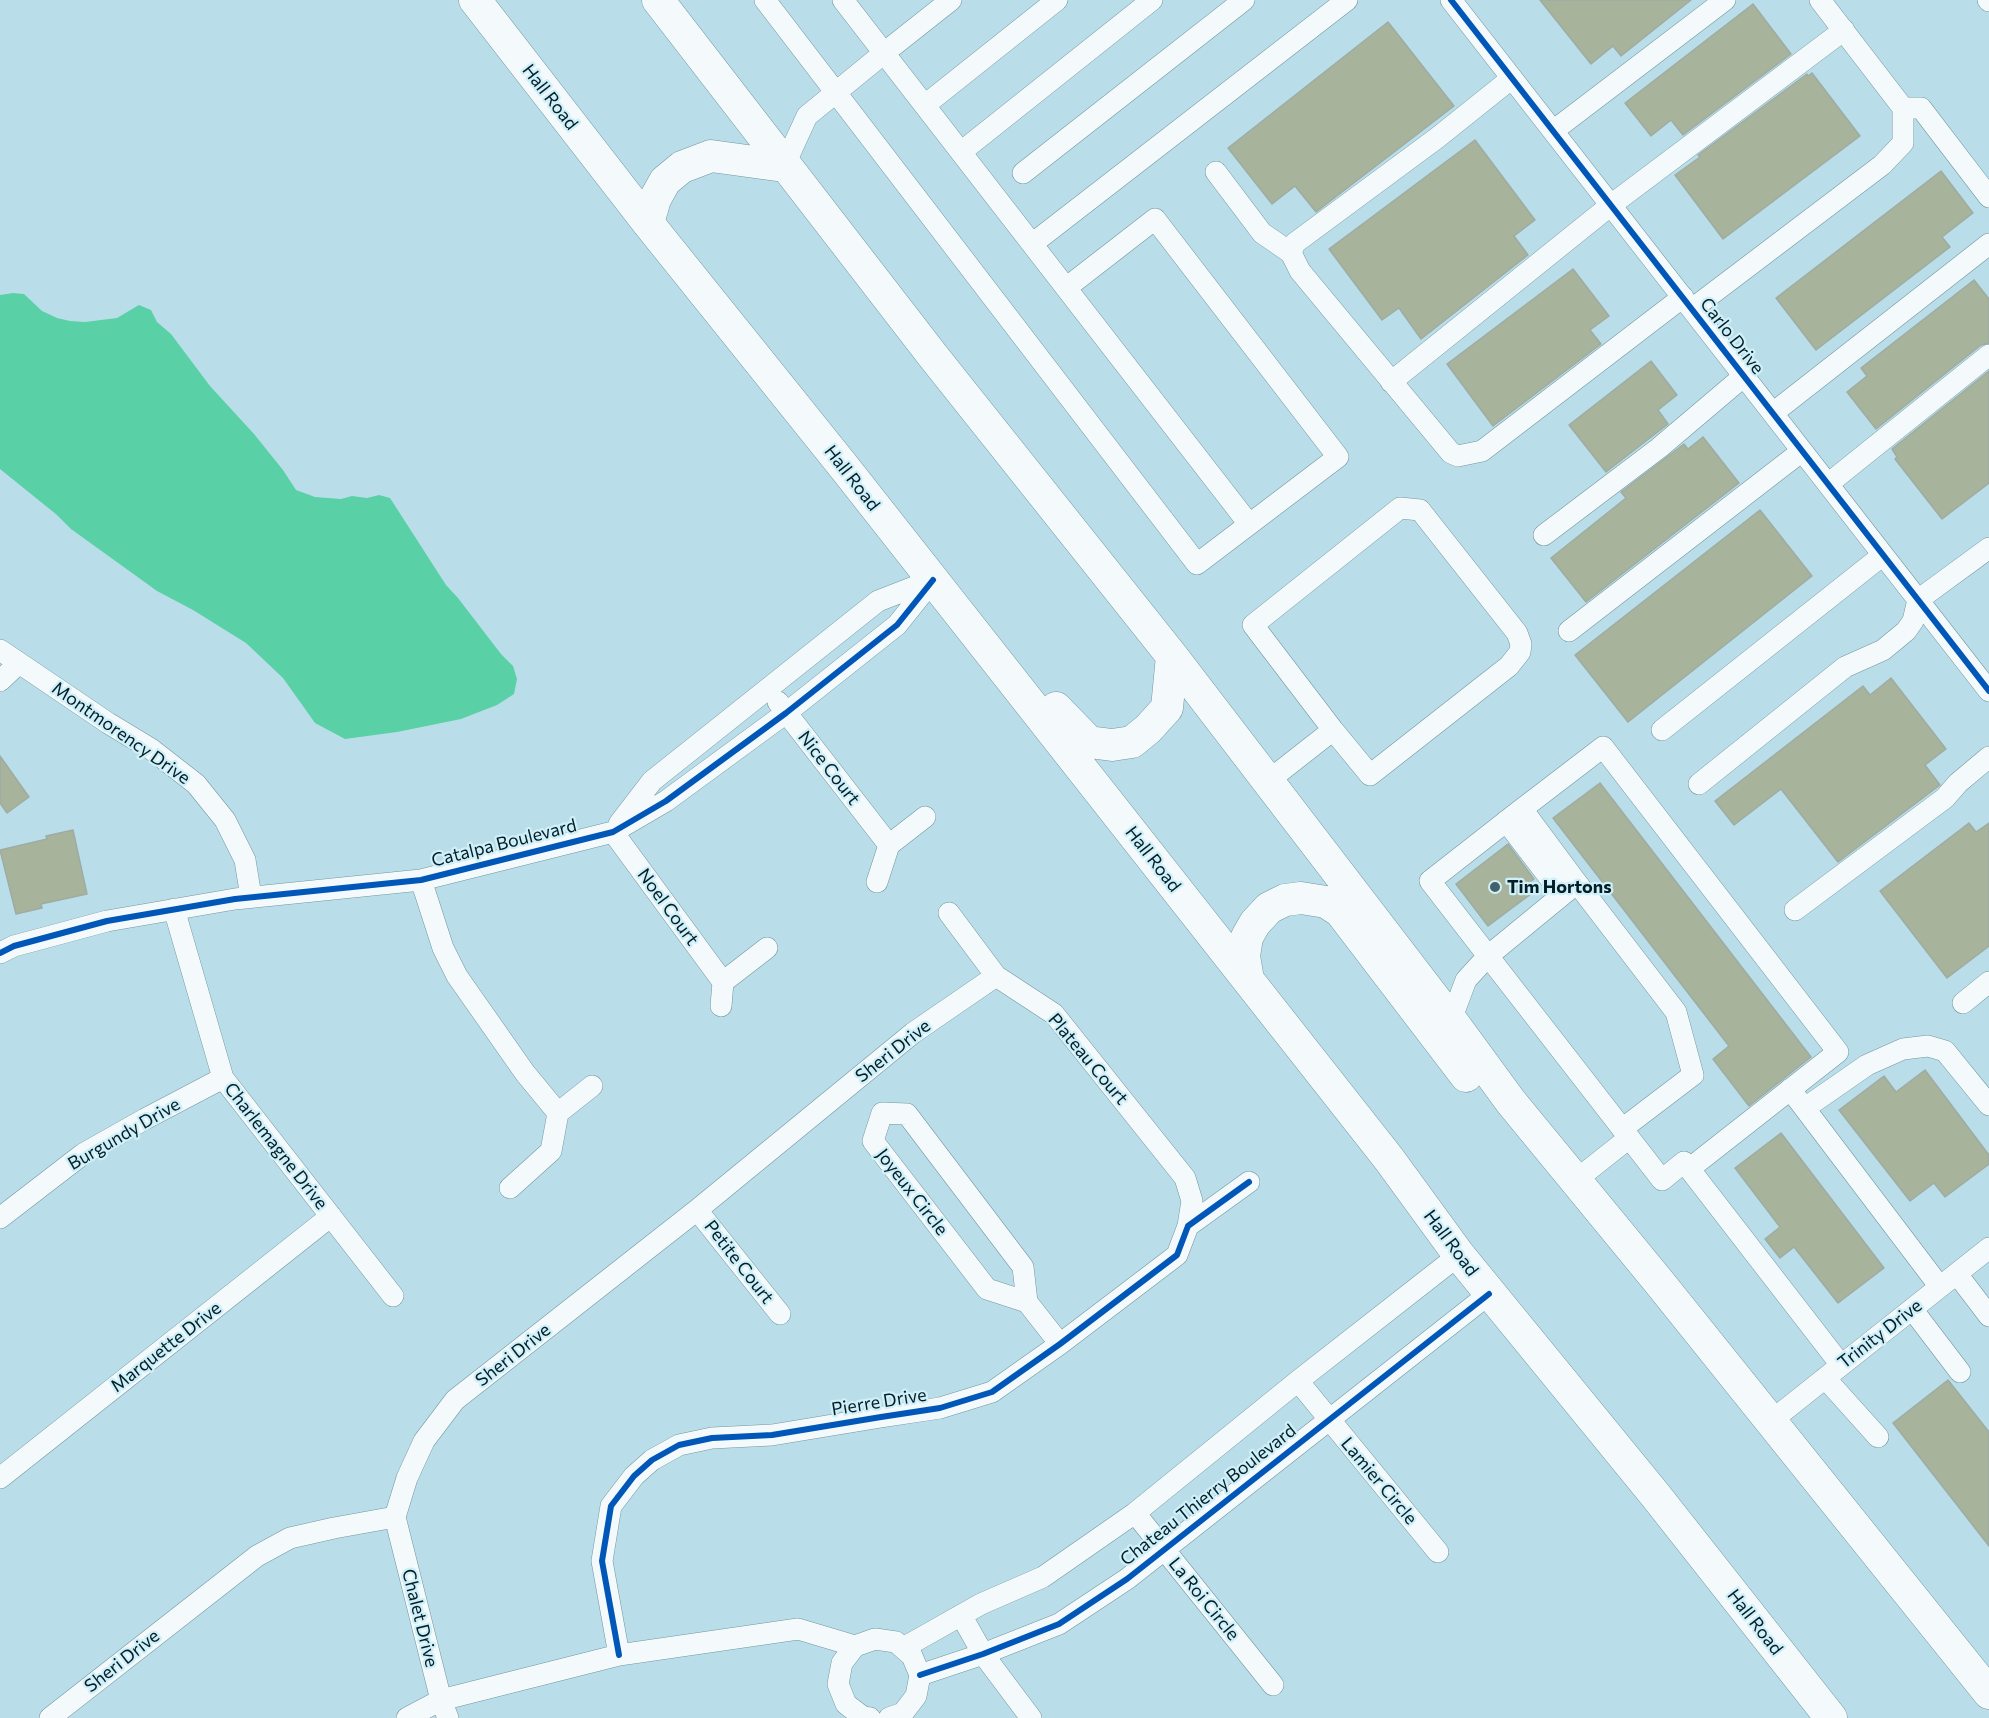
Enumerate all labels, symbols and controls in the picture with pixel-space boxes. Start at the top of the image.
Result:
street label: Hall Road [518,60,582,134]
street label: Carlo Drive [1695,293,1769,379]
street label: Hall Road [820,441,884,515]
street label: Montmorency Drive [48,677,194,789]
street label: Nice Court [793,727,865,809]
street label: Catalpa Boulevard [429,815,579,871]
street label: Hall Road [1121,822,1185,896]
street label: Noel Court [633,864,703,950]
place label: Tim Hortons [1507,876,1612,898]
marker: Tim Hortons [1488,880,1502,894]
street label: Plateau Court [1044,1009,1132,1109]
street label: Sheri Drive [851,1015,935,1087]
street label: Charlemagne Drive [220,1078,332,1214]
street label: Burgundy Drive [64,1093,184,1175]
street label: Joyeux Circle [871,1144,953,1240]
street label: Hall Road [1419,1206,1483,1280]
street label: Petite Court [700,1216,778,1308]
street label: Trinity Drive [1834,1295,1926,1373]
street label: Marquette Drive [106,1297,226,1397]
street label: Sheri Drive [471,1319,555,1391]
street label: Pierre Drive [830,1384,928,1420]
street label: Chateau Thierry Boulevard [1116,1420,1300,1570]
street label: Lamier Circle [1336,1433,1422,1529]
street label: La Roi Circle [1164,1553,1244,1645]
street label: Chalet Drive [397,1567,443,1669]
street label: Hall Road [1723,1585,1787,1659]
street label: Sheri Drive [80,1625,164,1697]

